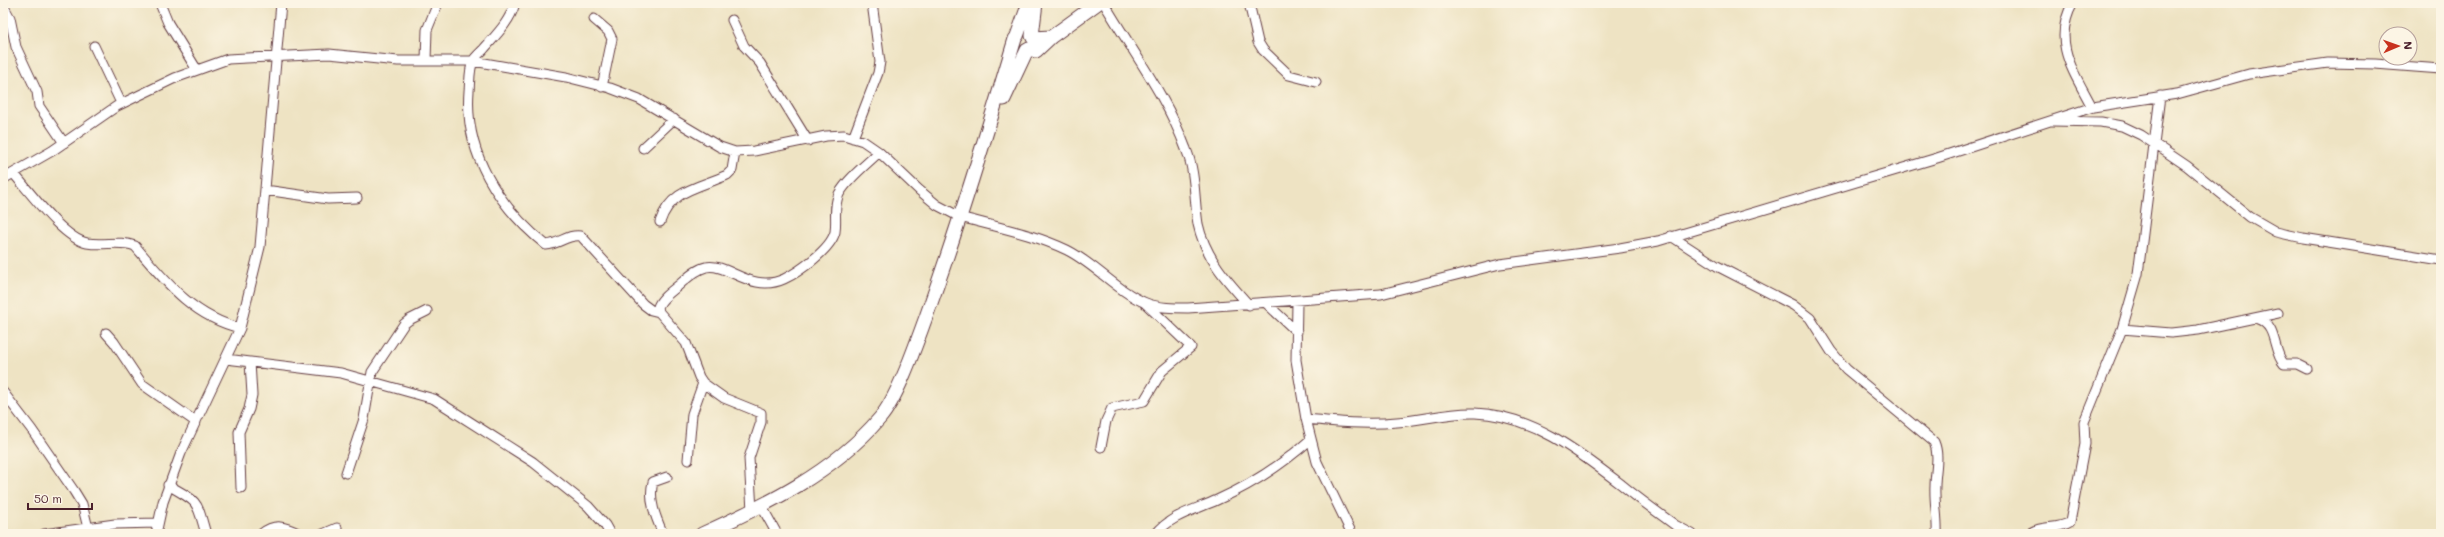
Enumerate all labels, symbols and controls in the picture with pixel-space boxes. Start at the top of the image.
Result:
north arrow [2378,26,2418,66]
text: N [2401,41,2416,50]
scale bar [28,485,92,511]
text: 50 m [34,490,62,506]

